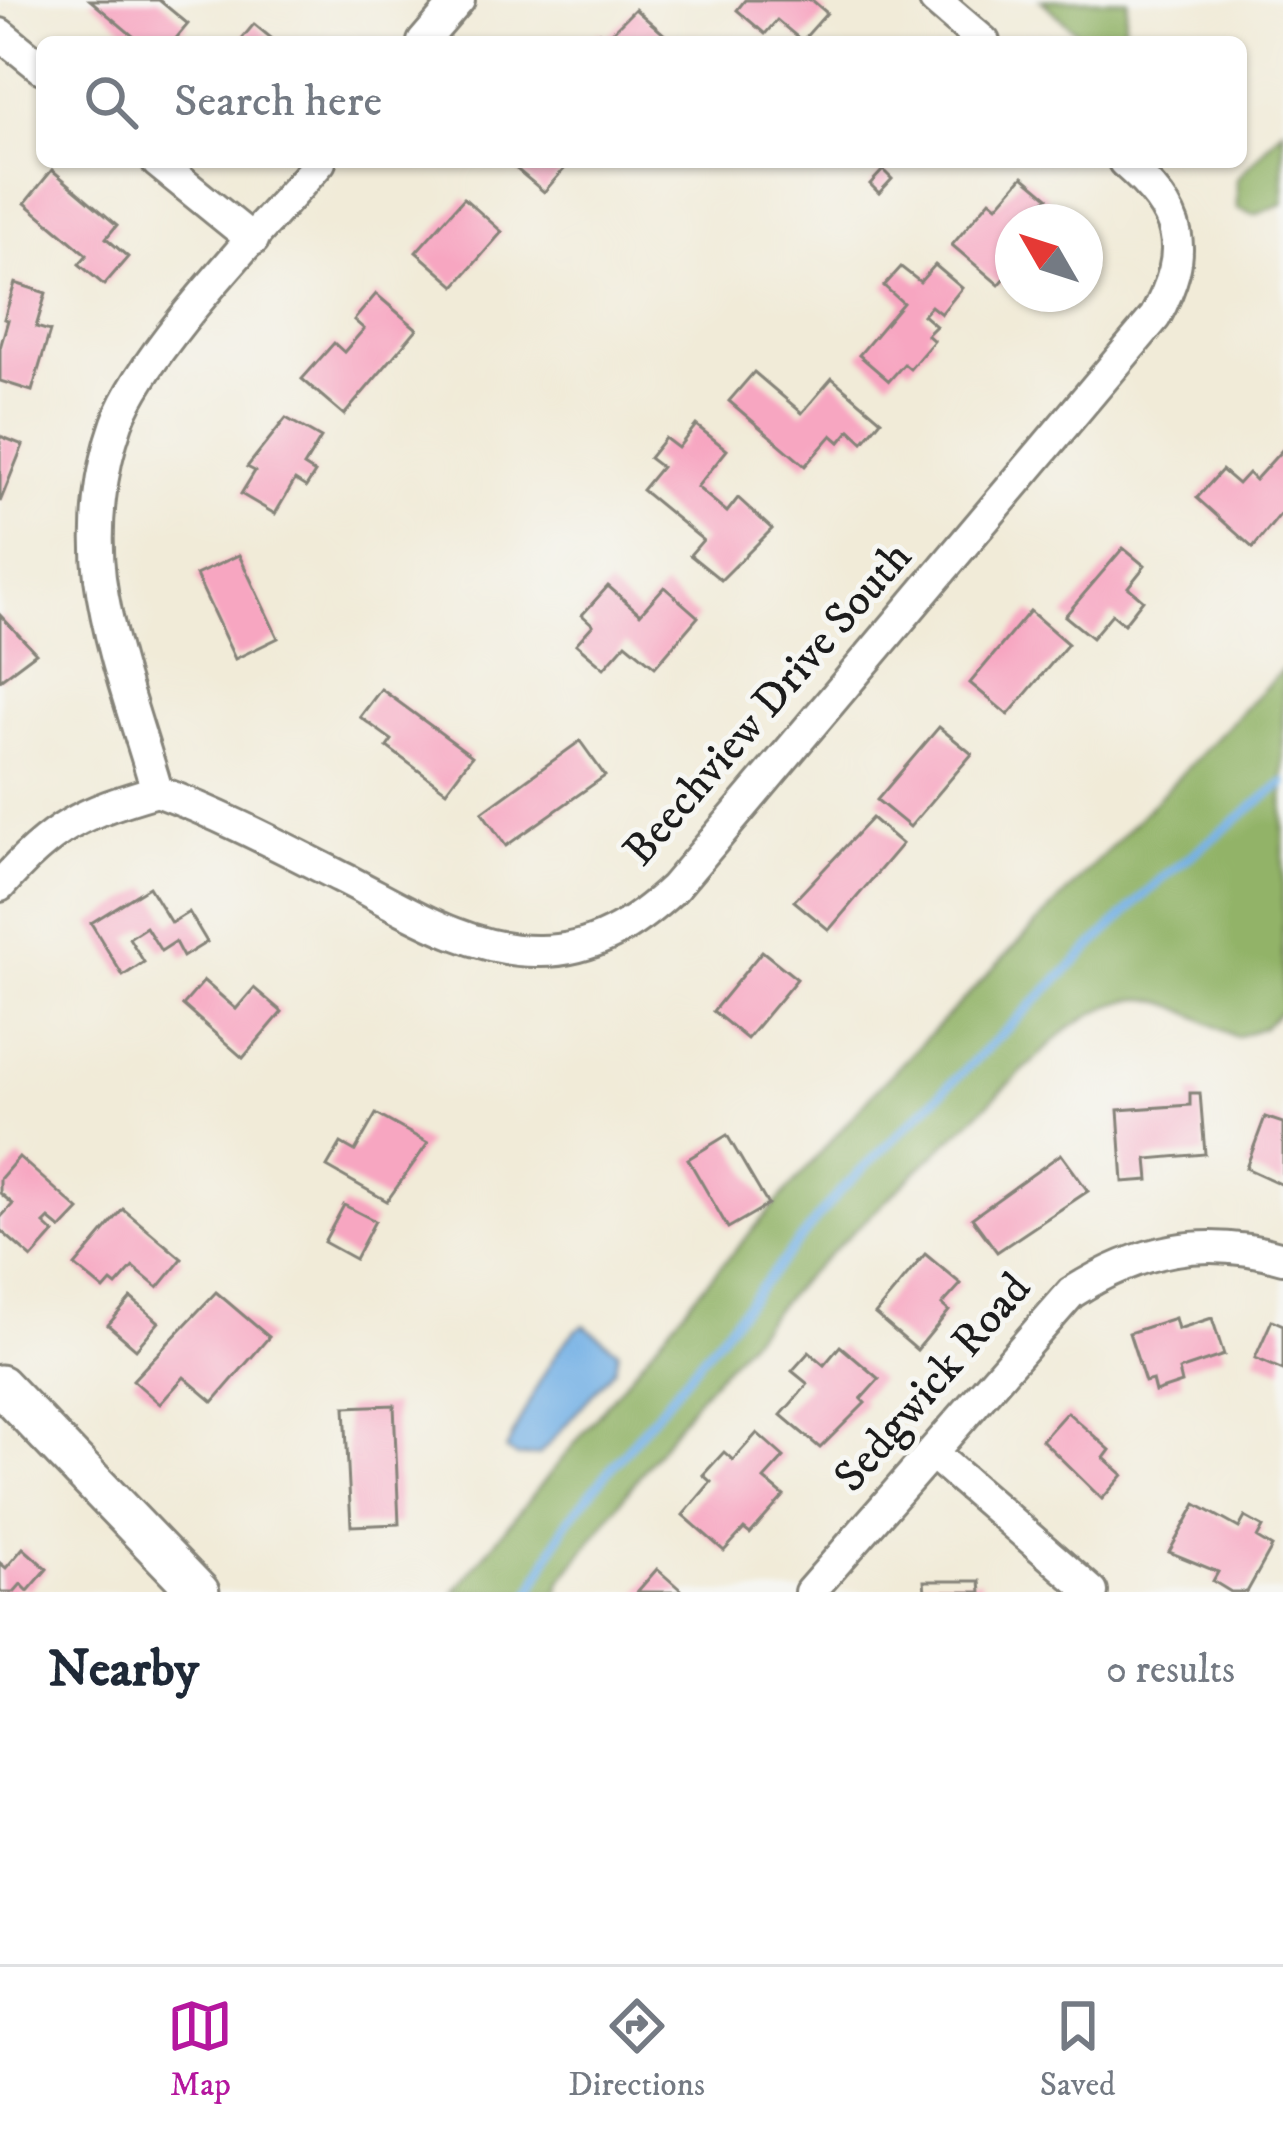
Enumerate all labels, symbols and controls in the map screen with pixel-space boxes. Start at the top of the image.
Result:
search box [36,36,1247,168]
icon: search [78,69,144,135]
text: Search here [174,74,382,130]
north arrow [995,204,1103,312]
street label: Beechview Drive South [612,530,924,878]
street label: Sedgwick Road [823,1261,1044,1504]
text: Nearby [48,1638,199,1702]
text: 0 results [1106,1646,1235,1695]
tab: Map [167,1993,233,2106]
tab: Directions [568,1993,705,2106]
tab: Saved [1040,1993,1116,2106]

